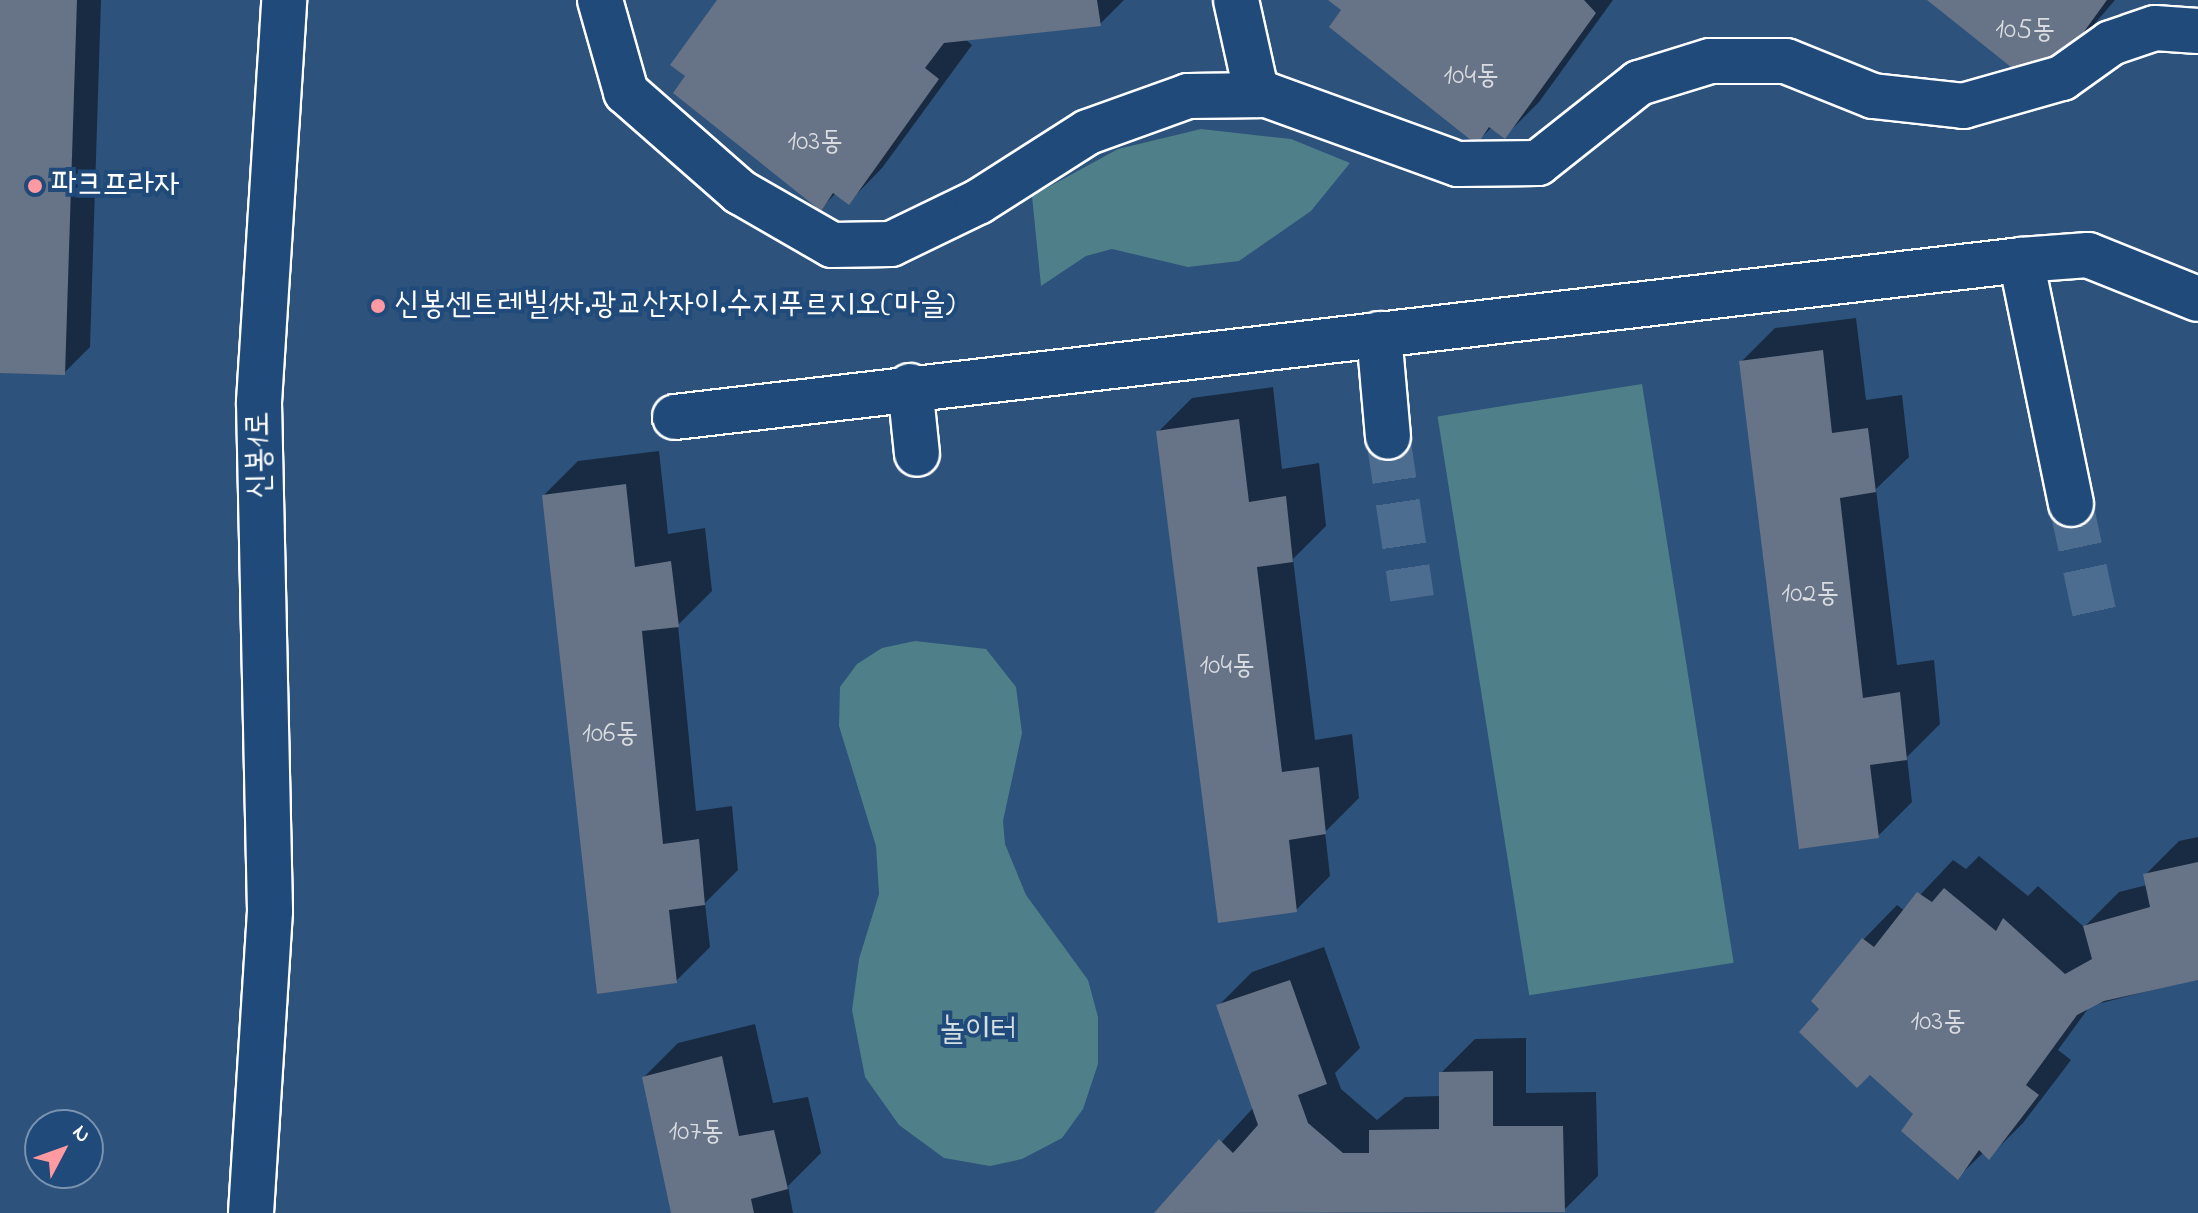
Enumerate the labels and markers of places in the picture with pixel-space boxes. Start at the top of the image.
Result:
place label: 파크프라자 [51,167,180,205]
marker: 파크프라자 [26,177,44,195]
place label: 신봉센트레빌1차.광교산자이.수지푸르지오(마을) [394,287,955,325]
marker: 신봉센트레빌1차.광교산자이.수지푸르지오(마을) [369,297,387,315]

